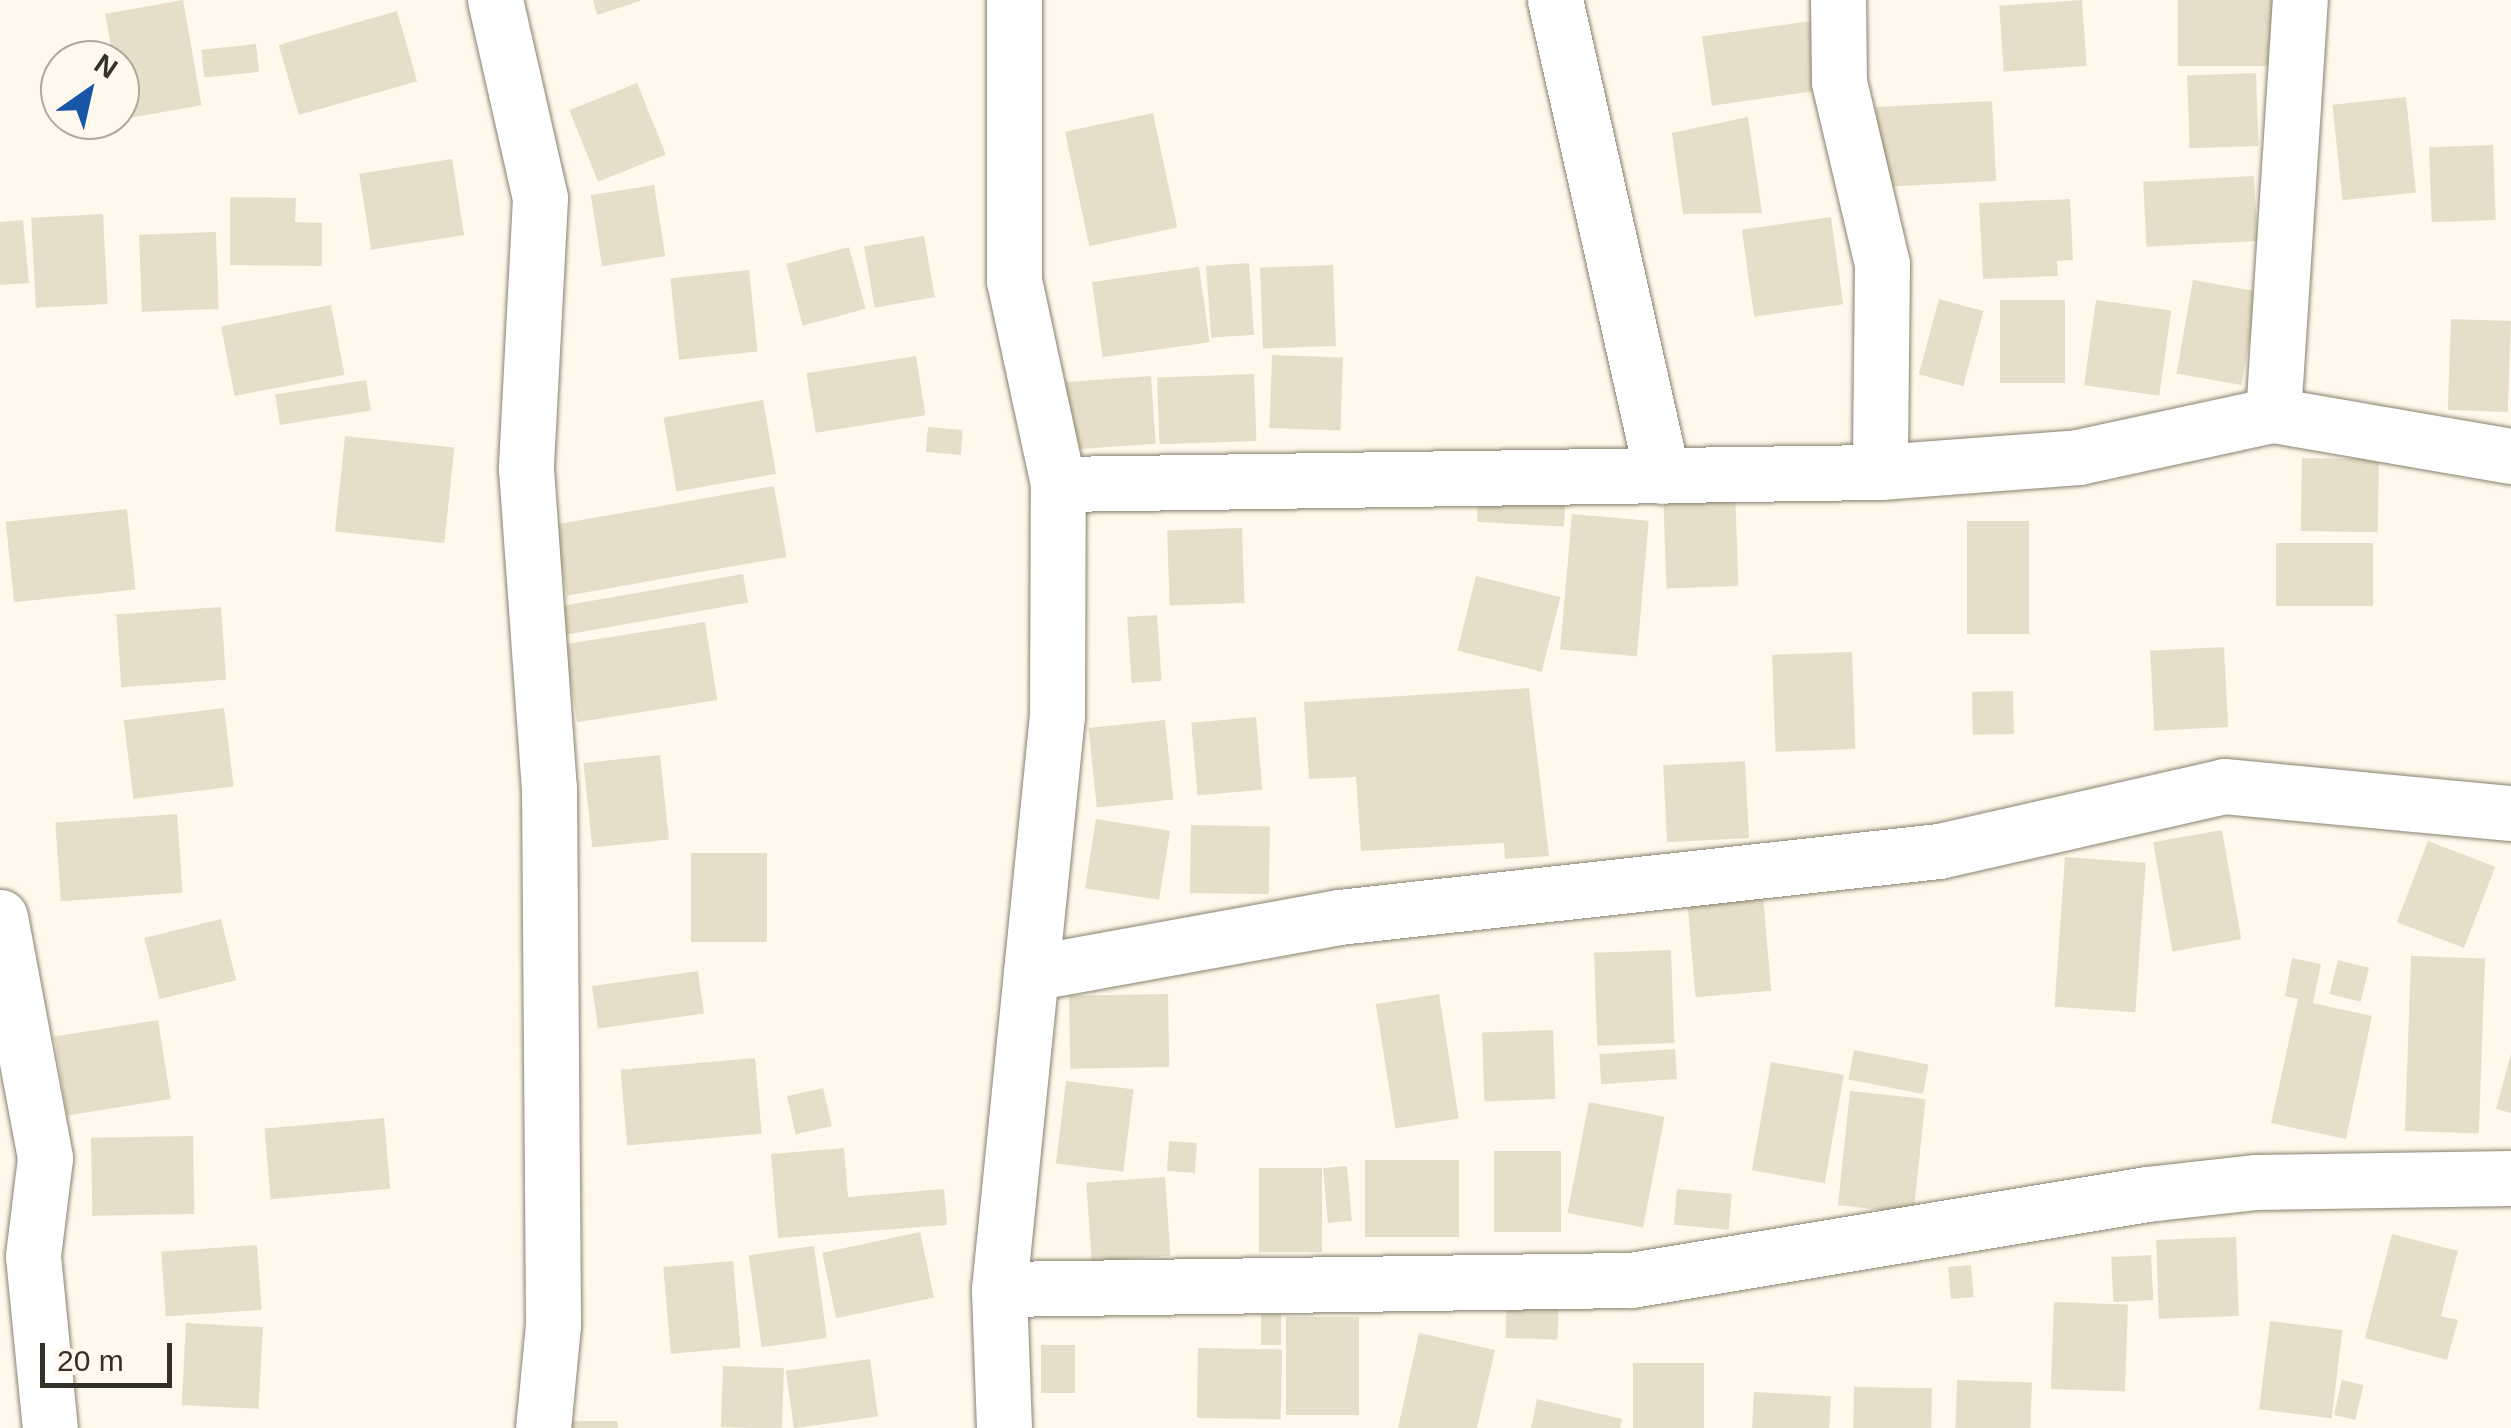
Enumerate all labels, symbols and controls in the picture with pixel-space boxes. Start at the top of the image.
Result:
north arrow [40,40,140,140]
text: N [89,48,123,85]
scale bar [45,1323,178,1385]
text: 20 m [57,1344,124,1377]

